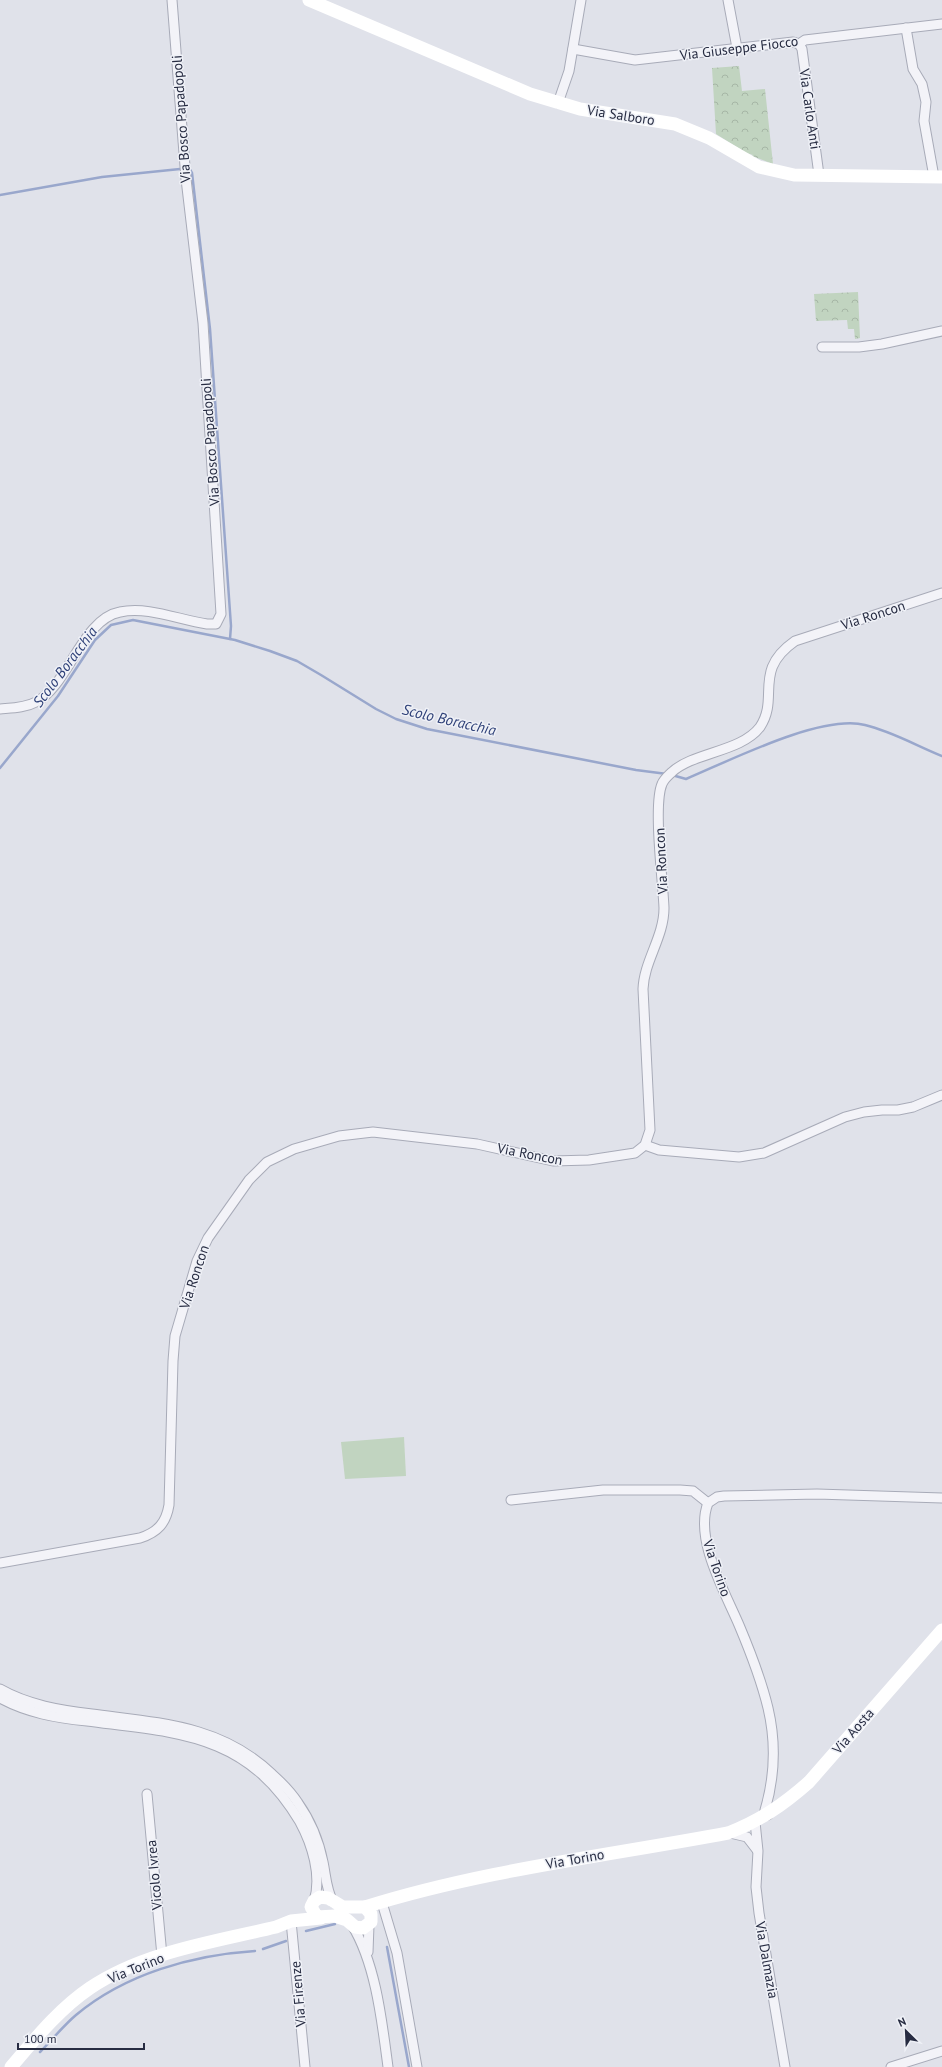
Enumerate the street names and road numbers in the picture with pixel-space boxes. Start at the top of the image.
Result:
street label: Via Giuseppe Fiocco [678,32,799,64]
street label: Via Bosco Papadopoli [168,55,195,184]
street label: Via Carlo Anti [795,67,825,150]
street label: Via Salboro [585,101,656,129]
street label: Via Bosco Papadopoli [197,378,224,507]
street label: Via Roncon [838,596,907,634]
street label: Via Roncon [650,827,672,896]
street label: Via Roncon [495,1139,564,1169]
street label: Via Roncon [175,1243,213,1312]
street label: Via Torino [699,1536,735,1599]
street label: Via Aosta [827,1704,878,1758]
street label: Vicolo Ivrea [142,1839,166,1912]
street label: Via Torino [543,1845,606,1873]
street label: Via Dalmazia [751,1919,783,2000]
street label: Via Torino [104,1949,167,1988]
street label: Via Firenze [286,1960,310,2029]

